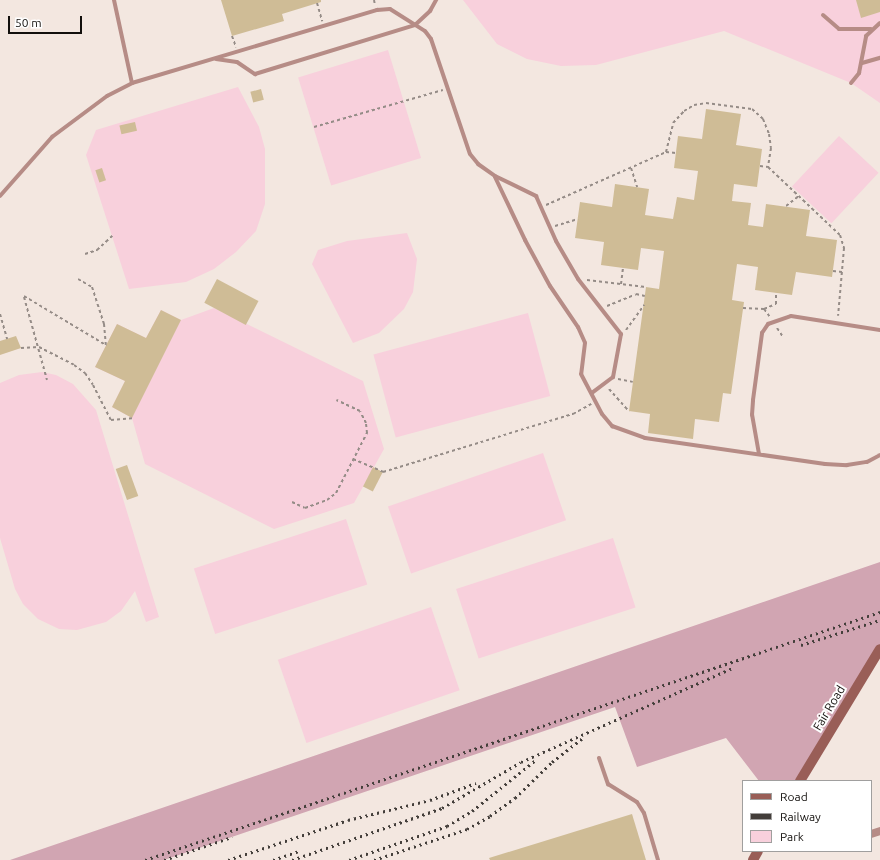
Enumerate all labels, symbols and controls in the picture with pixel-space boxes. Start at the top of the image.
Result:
scale bar [10,8,84,34]
text: 50 m [15,16,42,29]
street label: Fair Road [810,683,848,733]
legend [742,780,872,852]
text: Road [780,790,808,803]
text: Railway [780,810,821,823]
text: Park [780,830,804,843]

